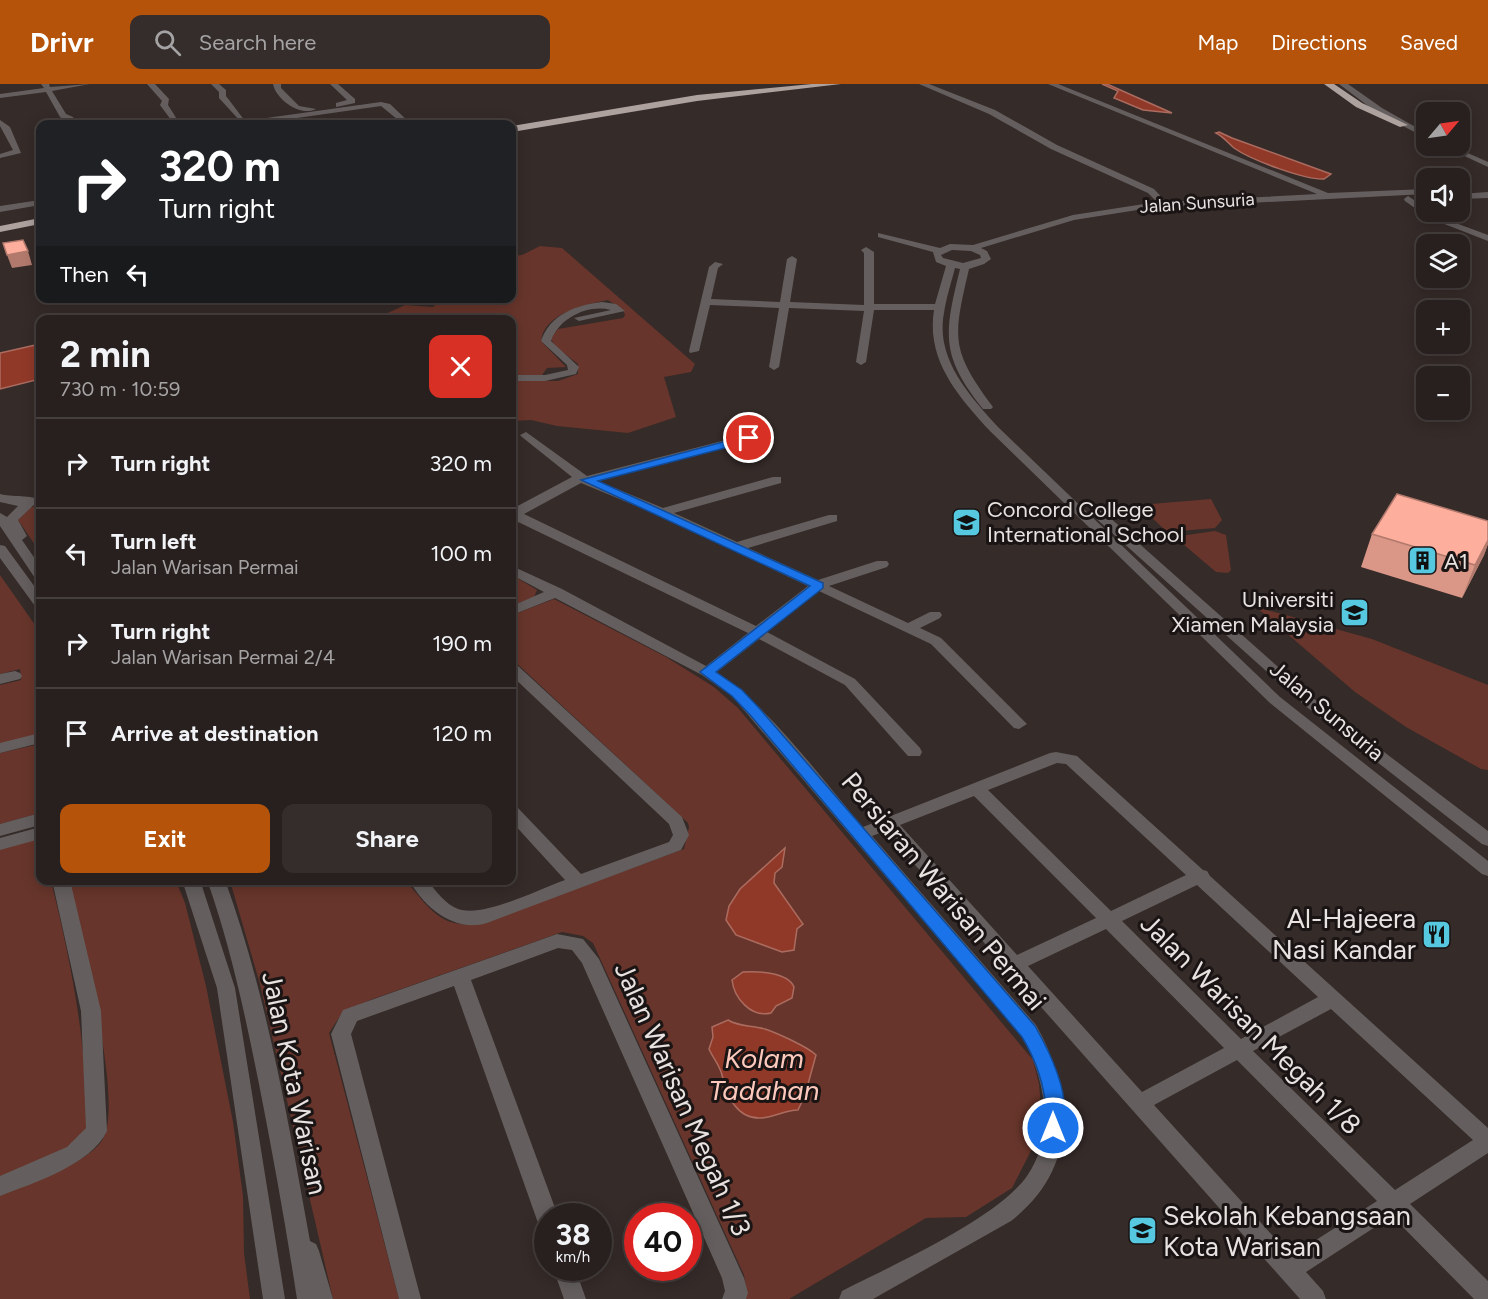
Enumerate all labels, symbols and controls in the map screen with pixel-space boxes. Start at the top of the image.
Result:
search box [130,15,550,69]
text: Drivr [30,25,94,59]
icon: search [151,26,184,59]
text: Search here [199,29,316,56]
text: Map [1197,30,1238,55]
text: Directions [1271,30,1367,55]
text: Saved [1400,30,1458,55]
north arrow [1416,102,1470,156]
map controls [1416,102,1470,420]
text: 320 m [159,141,281,192]
icon: right [60,144,138,222]
button: sound [1416,168,1470,222]
street label: Jalan Sunsuria [1139,188,1255,218]
text: Turn right [159,192,275,225]
button: layers [1416,234,1470,288]
icon: left [121,258,154,291]
text: Then [60,261,109,288]
button: + [1416,300,1470,354]
text: 2 min [60,333,151,376]
button: close [429,335,492,398]
button: − [1416,366,1470,420]
text: 730 m · 10:59 [60,377,180,401]
pin [723,412,774,463]
icon: arrive [732,421,765,454]
icon: right [60,447,93,480]
text: Turn right [111,450,210,477]
text: 320 m [429,450,492,477]
place label: Concord College International School [987,496,1184,548]
school or university icon: Concord College International School [950,506,982,538]
text: Turn left [111,528,197,555]
icon: left [60,537,93,570]
text: 100 m [431,540,492,567]
building icon: A1 [1407,545,1439,577]
place label: A1 [1444,548,1468,575]
text: Jalan Warisan Permai [111,555,299,579]
place label: Universiti Xiamen Malaysia [1172,586,1334,638]
school or university icon: Universiti Xiamen Malaysia [1339,596,1371,628]
text: Turn right [111,618,210,645]
icon: right [60,627,93,660]
text: 190 m [432,630,492,657]
text: Jalan Warisan Permai 2/4 [111,645,335,669]
street label: Jalan Sunsuria [1264,655,1390,767]
icon: arrive [60,717,93,750]
text: Arrive at destination [111,720,319,747]
text: 120 m [432,720,492,747]
street label: Persiaran Warisan Permai [835,765,1053,1017]
button: Exit [60,804,270,873]
button: Share [282,804,492,873]
place label: Al-Hajeera Nasi Kandar [1272,902,1416,966]
street label: Jalan Warisan Megah 1/8 [1134,907,1368,1141]
restaurant icon: Al-Hajeera Nasi Kandar [1421,918,1453,950]
street label: Jalan Warisan Megah 1/3 [608,957,758,1241]
street label: Jalan Kota Warisan [255,969,335,1197]
water label: Kolam Tadahan [709,1041,819,1107]
position arrow [1021,1096,1085,1160]
place label: Sekolah Kebangsaan Kota Warisan [1163,1199,1411,1263]
speed limit sign: 40 [624,1203,702,1281]
school or university icon: Sekolah Kebangsaan Kota Warisan [1126,1215,1158,1247]
text: 38 [555,1216,591,1253]
text: km/h [556,1248,590,1266]

